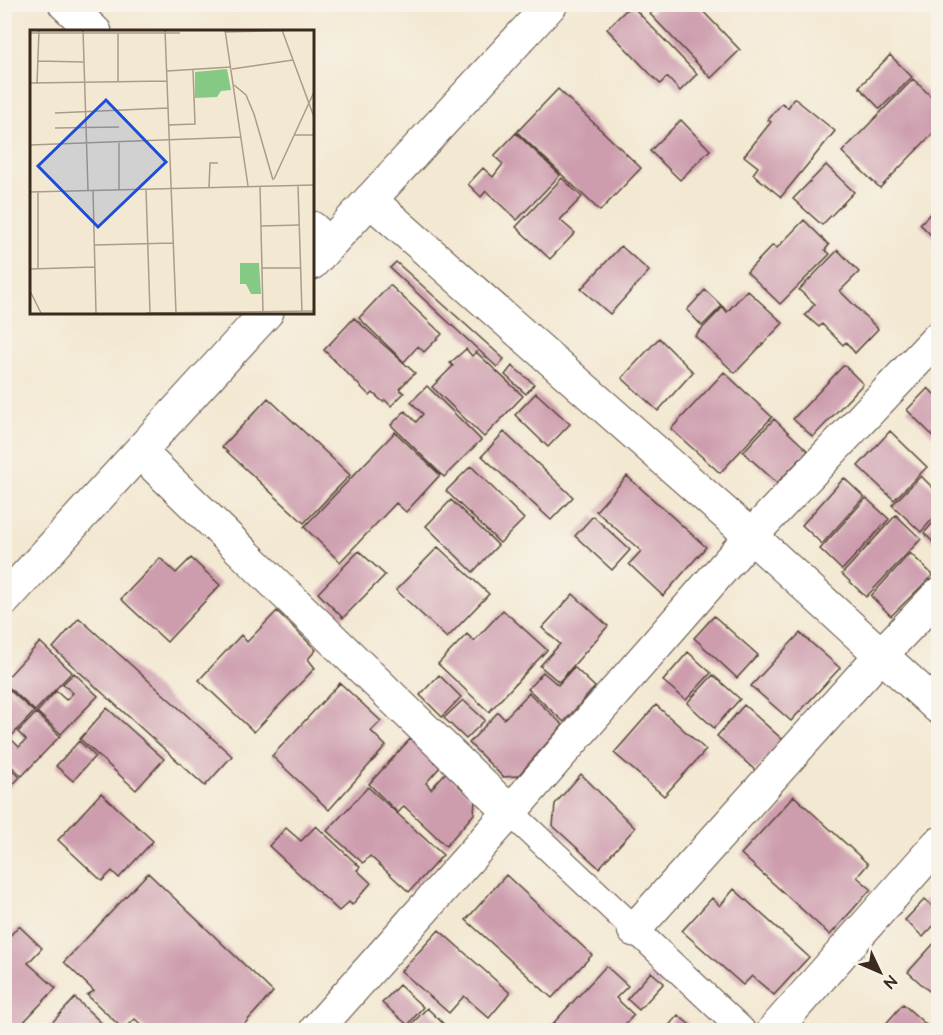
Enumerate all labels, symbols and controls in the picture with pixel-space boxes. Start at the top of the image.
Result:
inset map [30,30,314,314]
north arrow [850,942,910,1002]
text: N [879,970,901,993]

